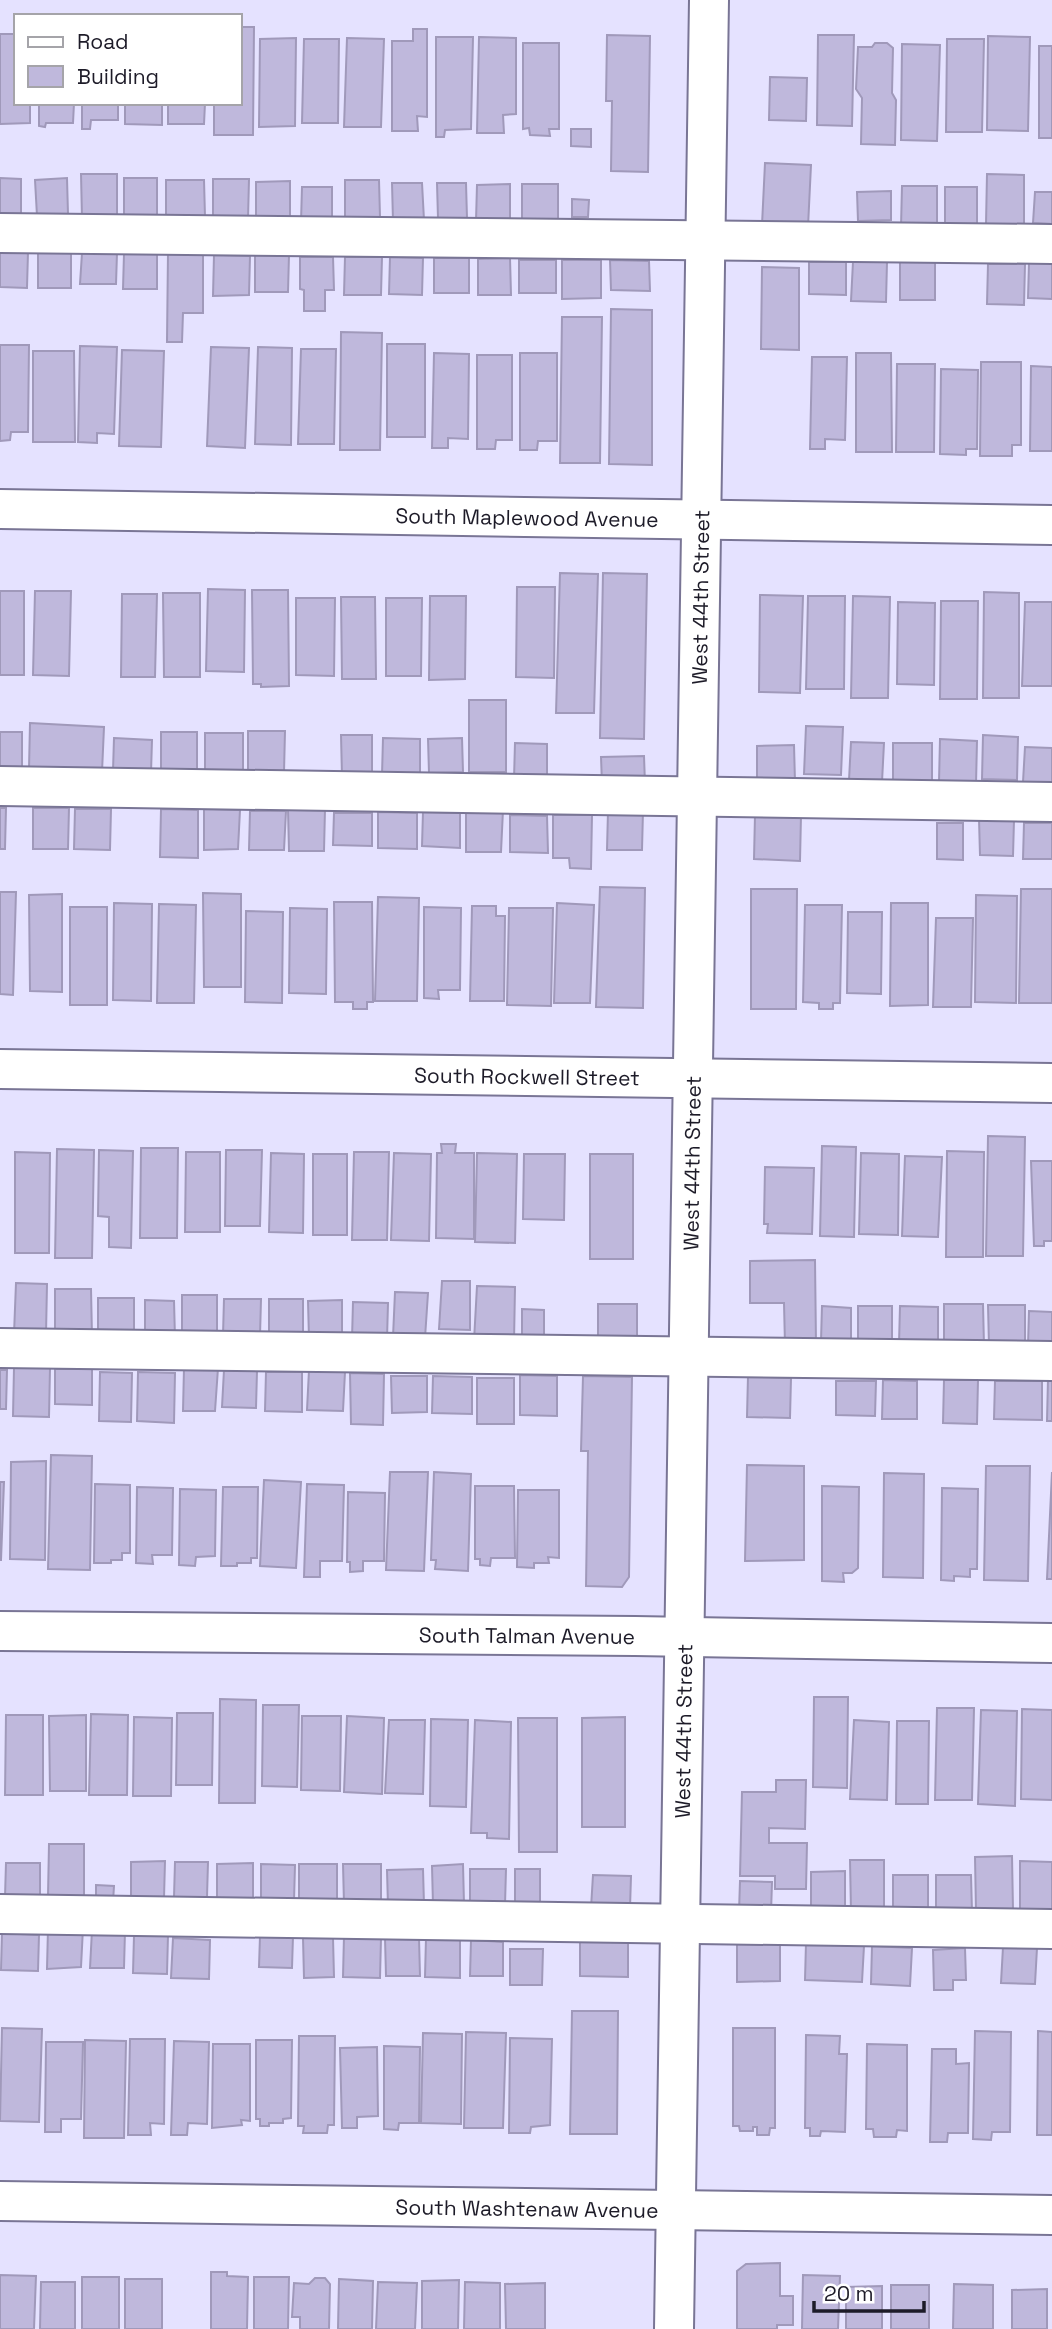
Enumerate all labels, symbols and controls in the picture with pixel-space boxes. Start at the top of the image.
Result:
legend [14,14,242,105]
text: Road [77,28,129,55]
text: Building [77,63,159,90]
street label: South Maplewood Avenue [395,502,659,533]
street label: West 44th Street [685,510,715,685]
street label: South Rockwell Street [414,1061,640,1091]
street label: West 44th Street [677,1076,706,1251]
street label: South Talman Avenue [419,1621,635,1650]
street label: West 44th Street [668,1643,698,1819]
street label: South Washtenaw Avenue [395,2193,659,2223]
scale bar [814,2270,924,2314]
text: 20 m [824,2280,874,2307]

